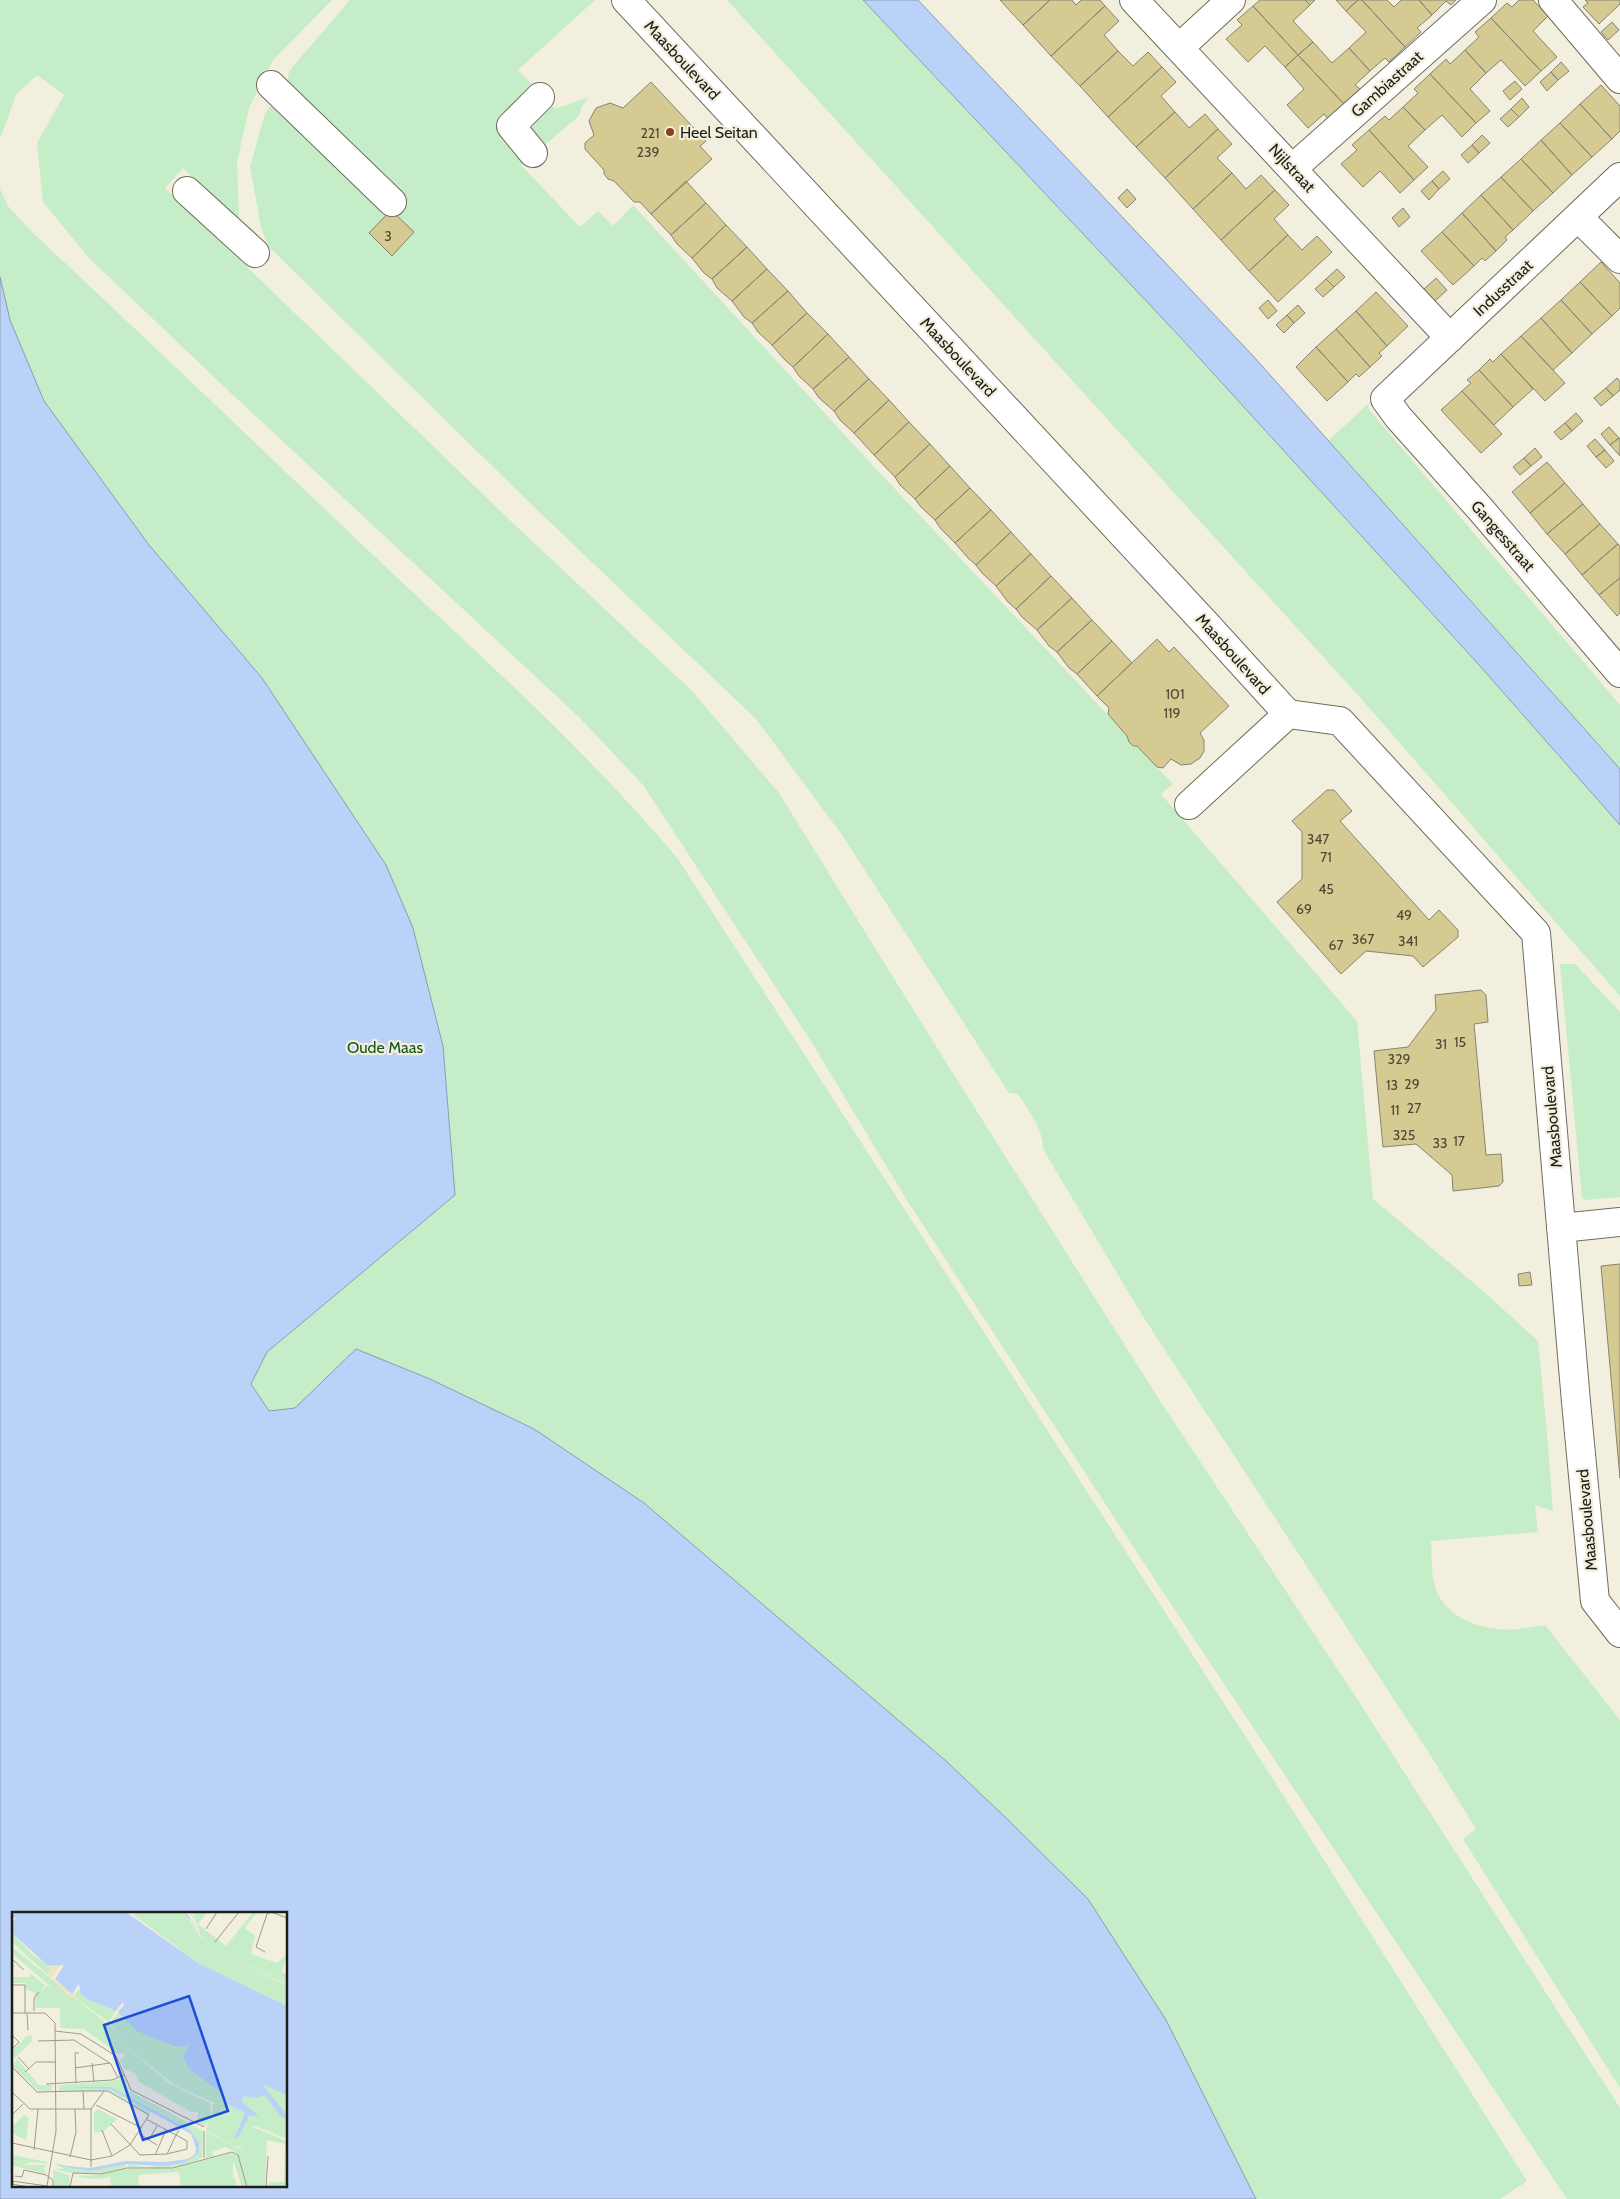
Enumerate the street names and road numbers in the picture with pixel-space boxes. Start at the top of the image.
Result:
street label: Maasboulevard [640,16,724,104]
street label: Gambiastraat [1347,46,1427,121]
street label: Nijlstraat [1265,140,1320,197]
street label: Indusstraat [1469,255,1537,320]
street label: Maasboulevard [916,313,1000,401]
street label: Gangesstraat [1467,497,1539,576]
street label: Maasboulevard [1192,610,1274,698]
street label: Maasboulevard [1538,1065,1566,1169]
street label: Maasboulevard [1573,1468,1601,1572]

